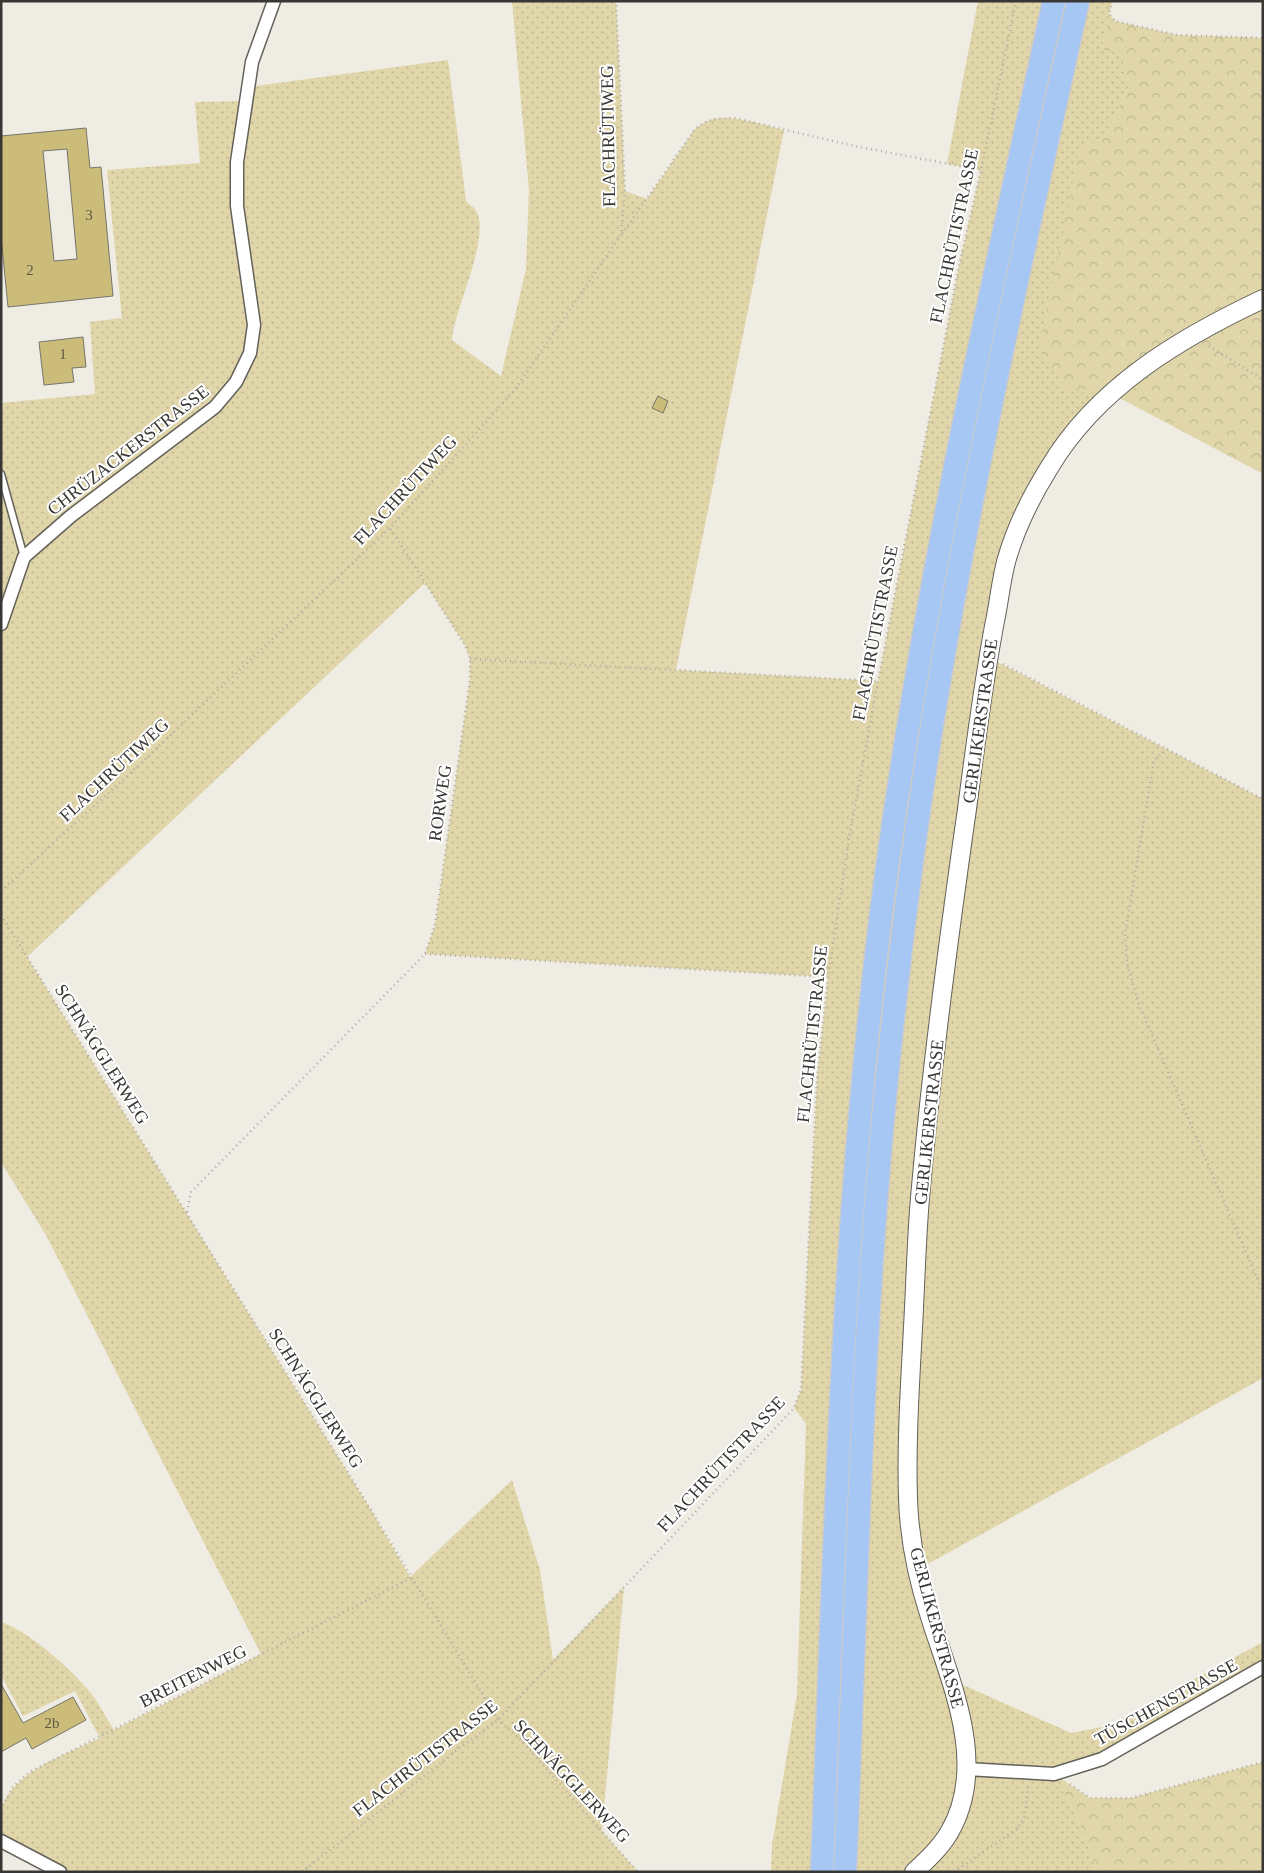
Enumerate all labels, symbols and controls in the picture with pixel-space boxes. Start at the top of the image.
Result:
street label: FLACHRÜTIWEG [597,65,619,207]
street label: FLACHRÜTISTRASSE [926,147,982,325]
house number: 3 [85,207,93,223]
house number: 2 [26,262,34,278]
house number: 1 [59,346,67,362]
street label: CHRÜZACKERSTRASSE [43,381,213,519]
street label: FLACHRÜTIWEG [349,431,461,549]
street label: FLACHRÜTISTRASSE [848,544,902,722]
street label: GERLIKERSTRASSE [959,637,1001,805]
street label: FLACHRÜTIWEG [55,714,173,826]
street label: RORWEG [425,763,455,843]
street label: FLACHRÜTISTRASSE [793,944,831,1124]
street label: SCHNÄGGLERWEG [51,980,153,1128]
street label: GERLIKERSTRASSE [910,1038,948,1206]
street label: SCHNÄGGLERWEG [265,1324,367,1472]
street label: FLACHRÜTISTRASSE [653,1392,789,1536]
street label: GERLIKERSTRASSE [906,1545,968,1711]
street label: BREITENWEG [136,1641,250,1711]
street label: TÜSCHENSTRASSE [1091,1654,1241,1750]
street label: FLACHRÜTISTRASSE [349,1695,501,1821]
house number: 2b [45,1715,60,1731]
street label: SCHNÄGGLERWEG [510,1715,634,1847]

